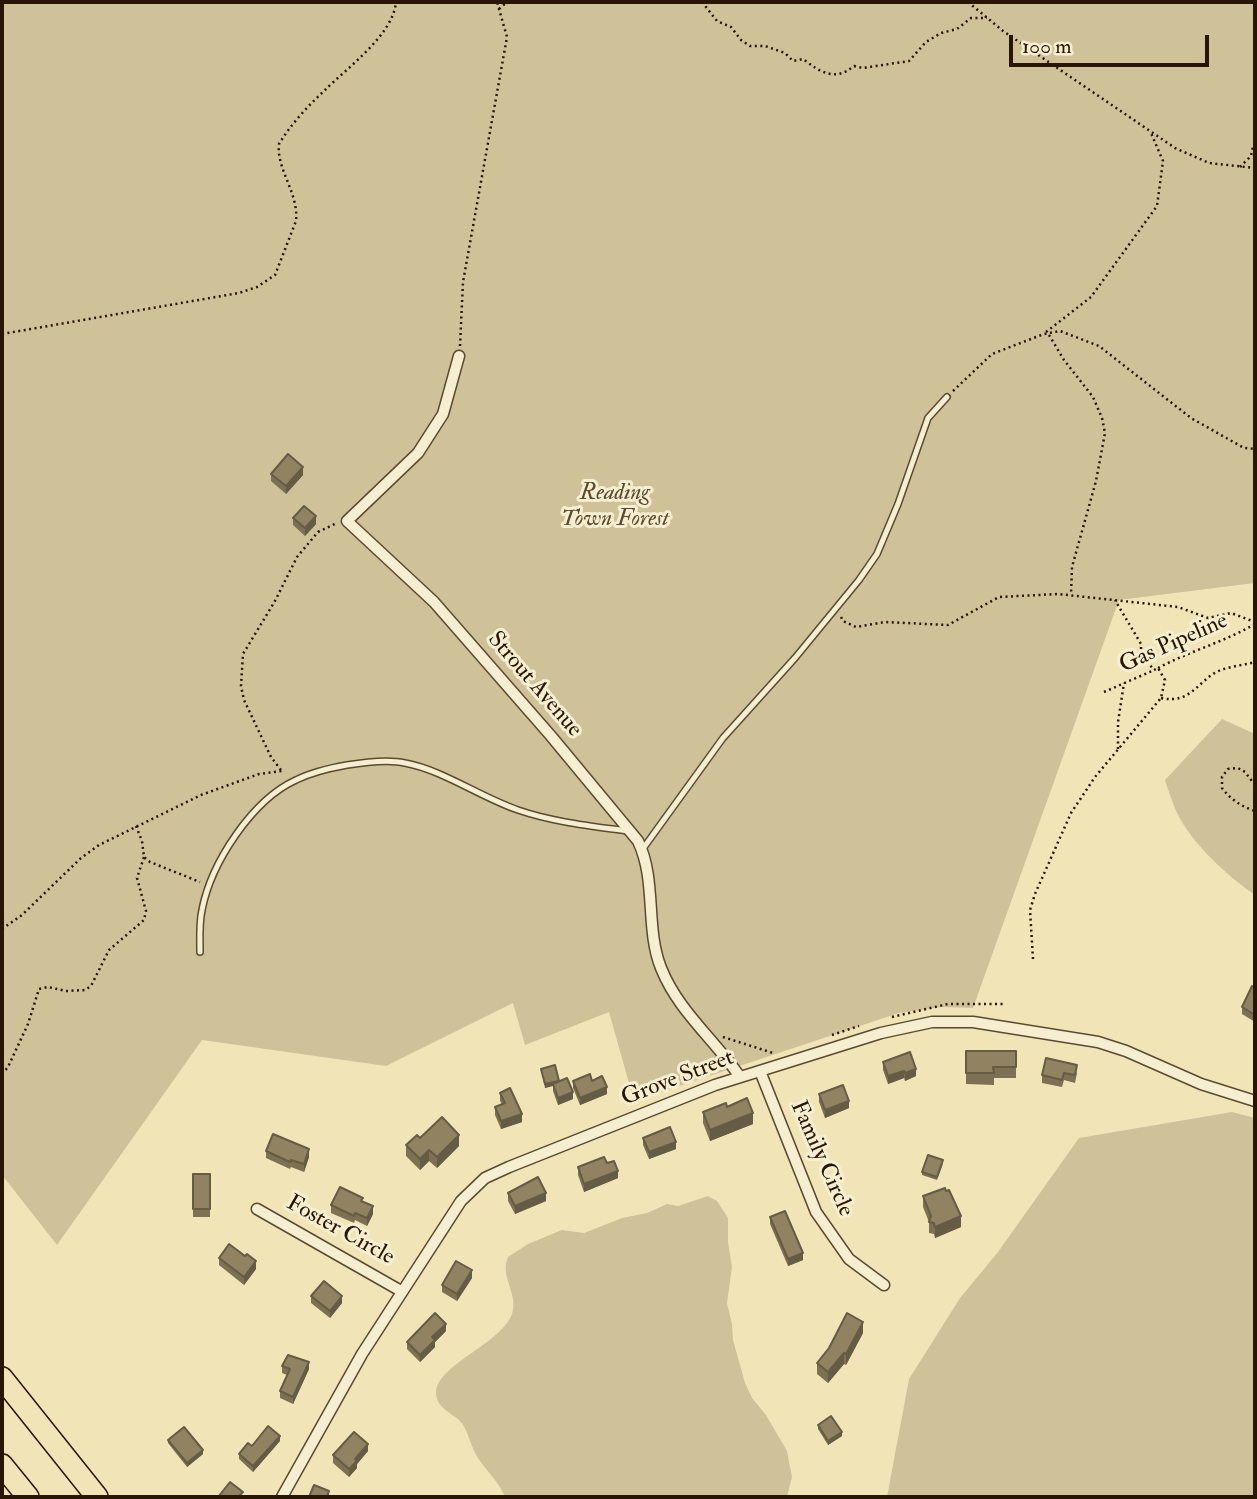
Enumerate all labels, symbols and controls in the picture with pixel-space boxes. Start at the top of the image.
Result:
scale bar [1012,21,1212,65]
text: 100 m [1022,33,1072,60]
park label: Reading Town Forest [561,480,669,534]
street label: Gas Pipeline [1116,608,1232,680]
street label: Strout Avenue [481,627,587,743]
street label: Grove Street [618,1045,738,1113]
street label: Family Circle [783,1097,859,1221]
street label: Foster Circle [281,1190,399,1272]

